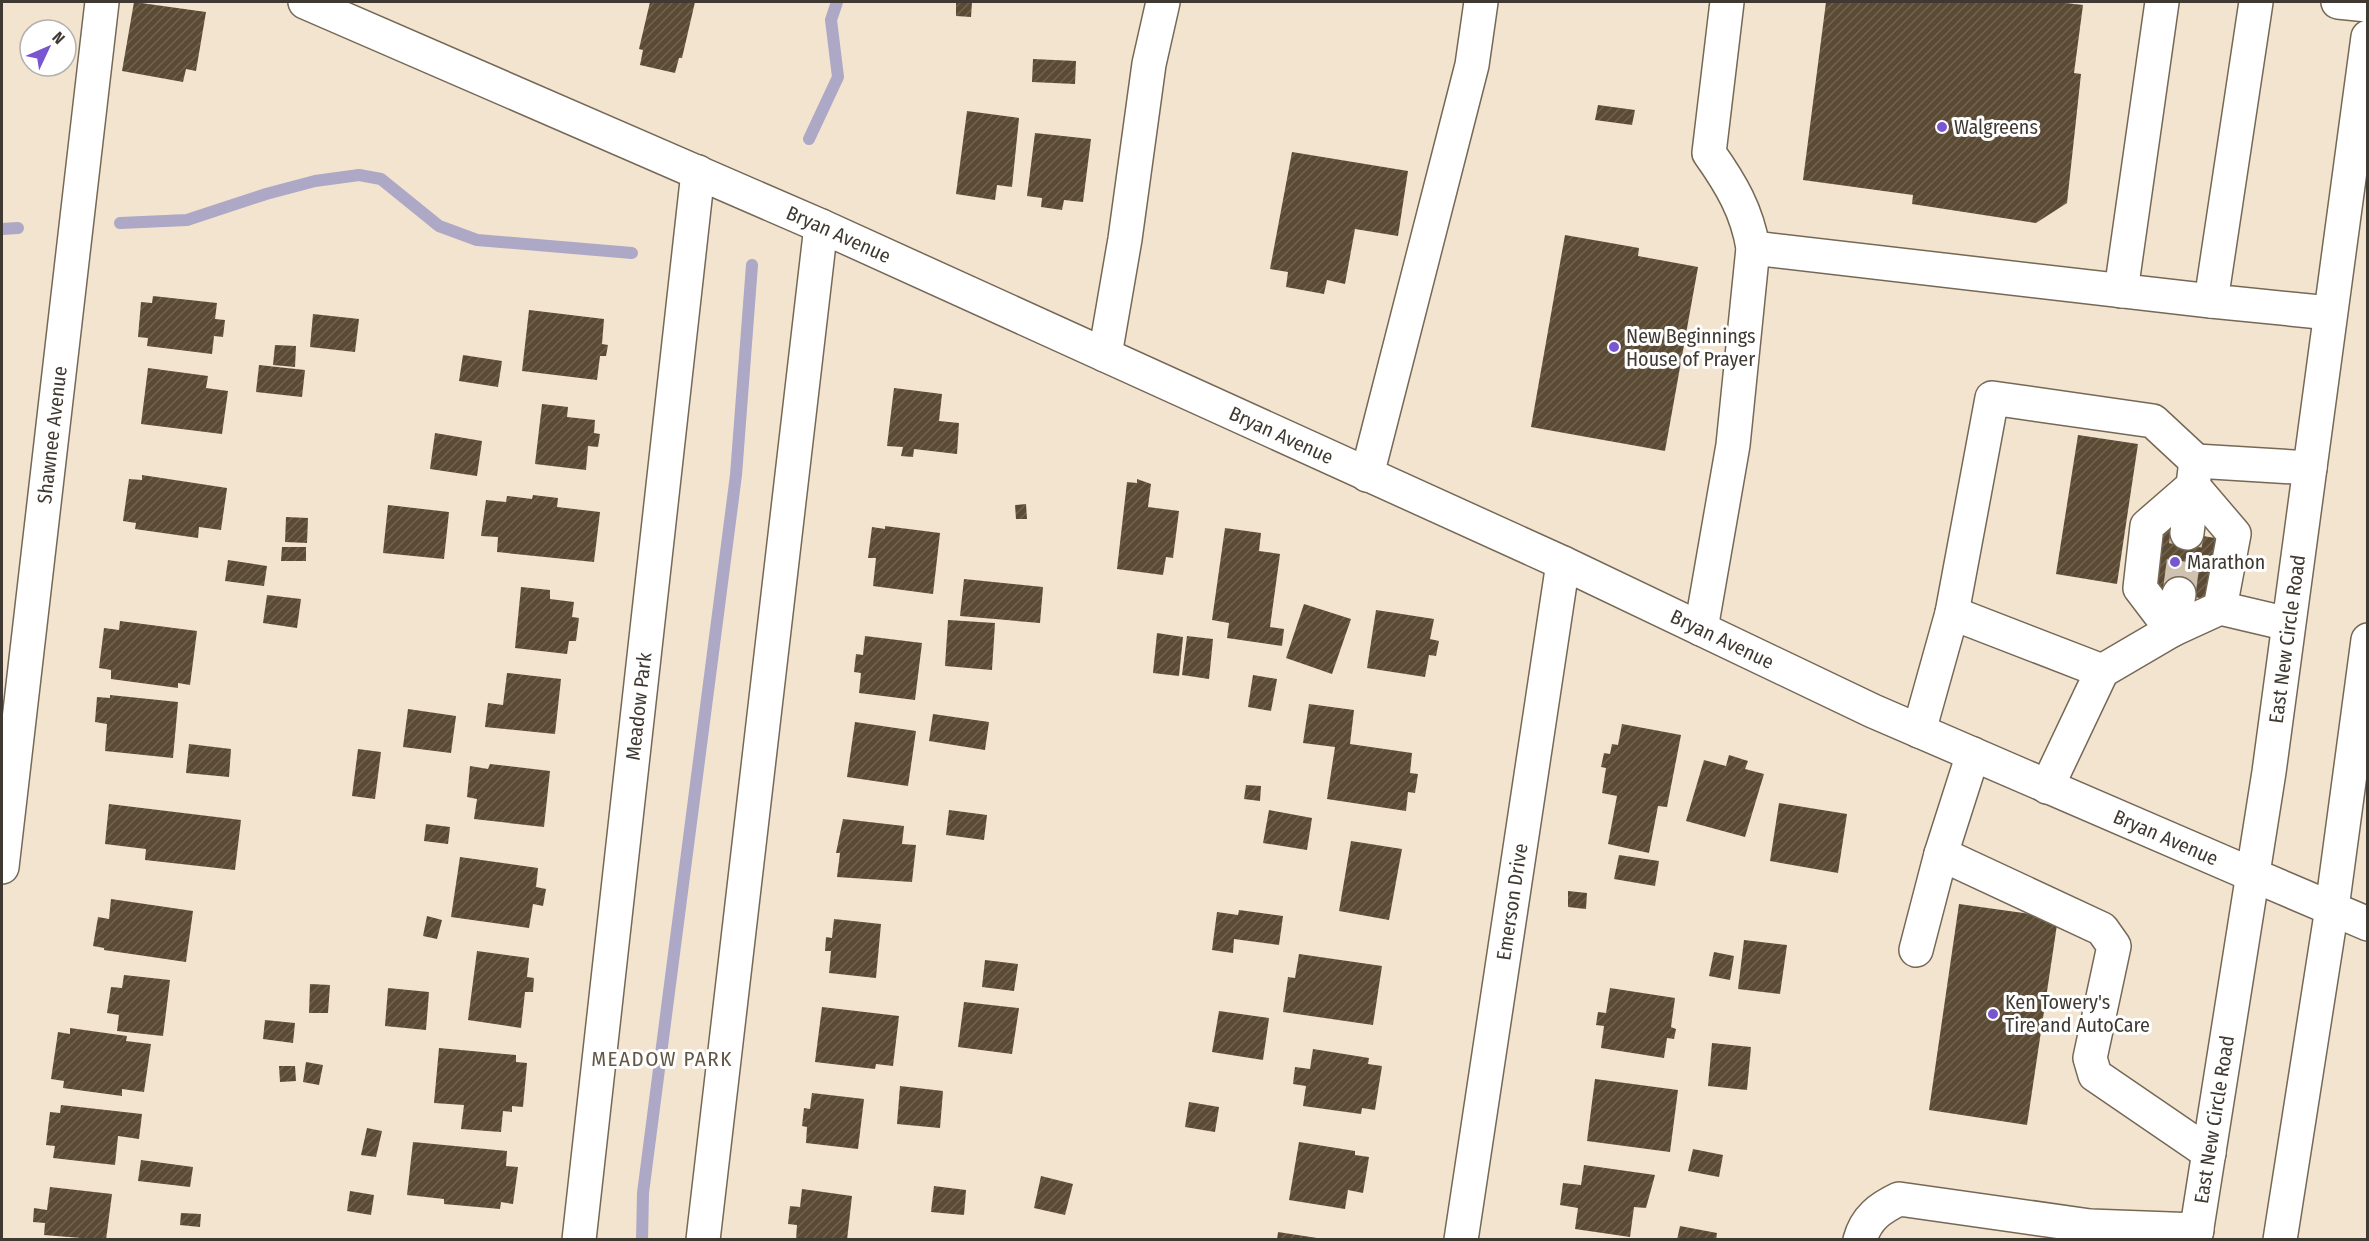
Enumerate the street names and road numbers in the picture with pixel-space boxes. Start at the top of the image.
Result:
street label: Bryan Avenue [783,200,895,268]
street label: Shawnee Avenue [32,365,72,505]
street label: Bryan Avenue [1225,401,1337,469]
street label: East New Circle Road [2264,553,2310,725]
street label: Bryan Avenue [1667,604,1778,674]
street label: Meadow Park [621,650,656,761]
street label: Bryan Avenue [2110,804,2222,871]
street label: Emerson Drive [1491,842,1533,962]
street label: East New Circle Road [2189,1034,2239,1205]

